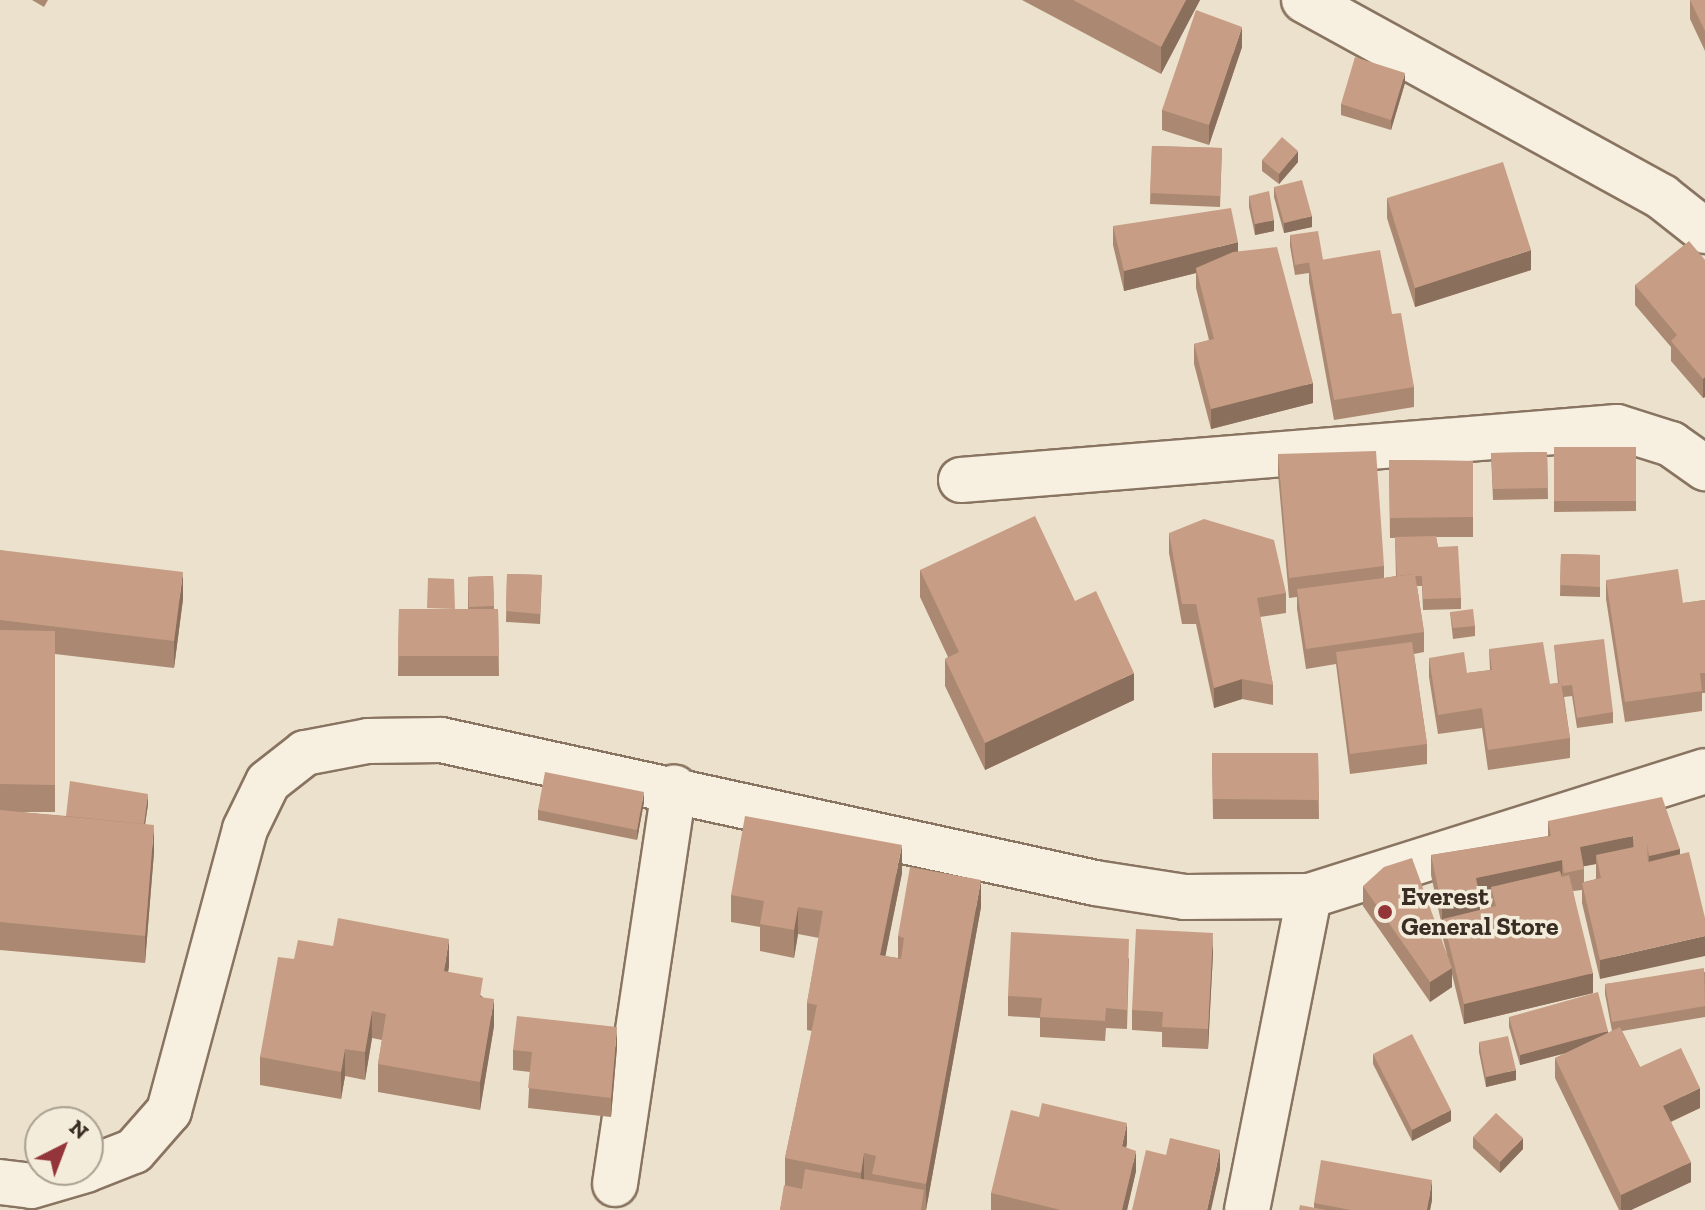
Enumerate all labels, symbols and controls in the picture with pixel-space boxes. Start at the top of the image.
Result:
place label: Everest General Store [1401,881,1559,942]
marker: Everest General Store [1376,903,1394,921]
north arrow [24,1106,104,1186]
text: N [64,1114,94,1145]

